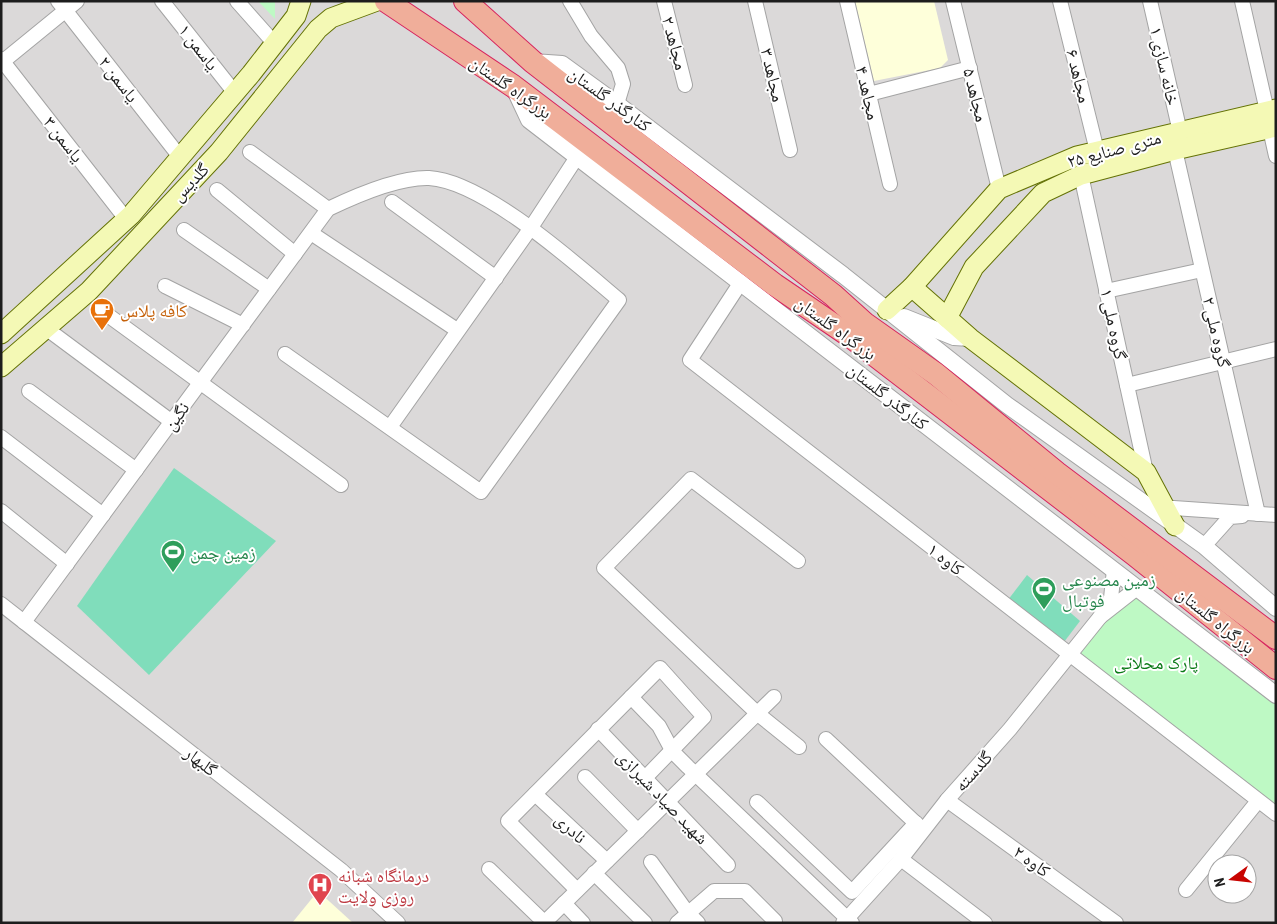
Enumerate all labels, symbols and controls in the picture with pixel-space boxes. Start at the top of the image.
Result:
street label: مجاهد ۲ [658,14,692,72]
street label: یاسمن ۱ [174,20,224,75]
street label: خانه سازی ۱ [1145,25,1184,108]
street label: مجاهد ۳ [756,46,789,104]
street label: ۶ مجاهد [1062,47,1096,105]
street label: بزرگراه گلستان [465,51,556,124]
street label: یاسمن ۲ [94,52,144,107]
street label: کنارگذر گلستان [564,62,656,137]
street label: مجاهد ۴ [851,64,884,122]
street label: ۵ مجاهد [959,66,993,124]
street label: یاسمن ۳ [39,112,89,167]
street label: ۲۵ متری صنایع [1065,126,1164,174]
street label: گلدیس [167,158,214,206]
street label: گروه ملی ۱ [1095,287,1132,362]
street label: بزرگراه گلستان [791,292,881,365]
street label: گروه ملی ۲ [1198,295,1235,370]
cafe icon: کافه پلاس [89,297,115,331]
place label: کافه پلاس [120,300,188,322]
street label: کنارگذر گلستان [843,358,933,435]
street label: نگین [159,398,194,435]
street label: کاوه ۱ [924,538,969,580]
sports icon: زمین چمن [160,539,186,573]
place label: زمین چمن [190,542,256,564]
place label: زمین مصنوعی فوتبال [1062,569,1156,612]
sports icon: زمین مصنوعی فوتبال [1031,576,1057,610]
street label: بزرگراه گلستان [1172,582,1260,659]
park label: پارک محلاتی [1114,652,1198,674]
street label: گلبهار [179,741,222,781]
street label: شهید صیاد شیرازی [612,746,713,849]
street label: گلدسته [950,746,997,795]
street label: نادری [550,808,591,848]
street label: کاوه ۲ [1010,841,1055,882]
north arrow [1207,854,1257,904]
place label: درمانگاه شبانه روزی ولایت [338,865,429,908]
hospital icon: درمانگاه شبانه روزی ولایت [307,872,333,906]
text: N [1211,876,1228,889]

